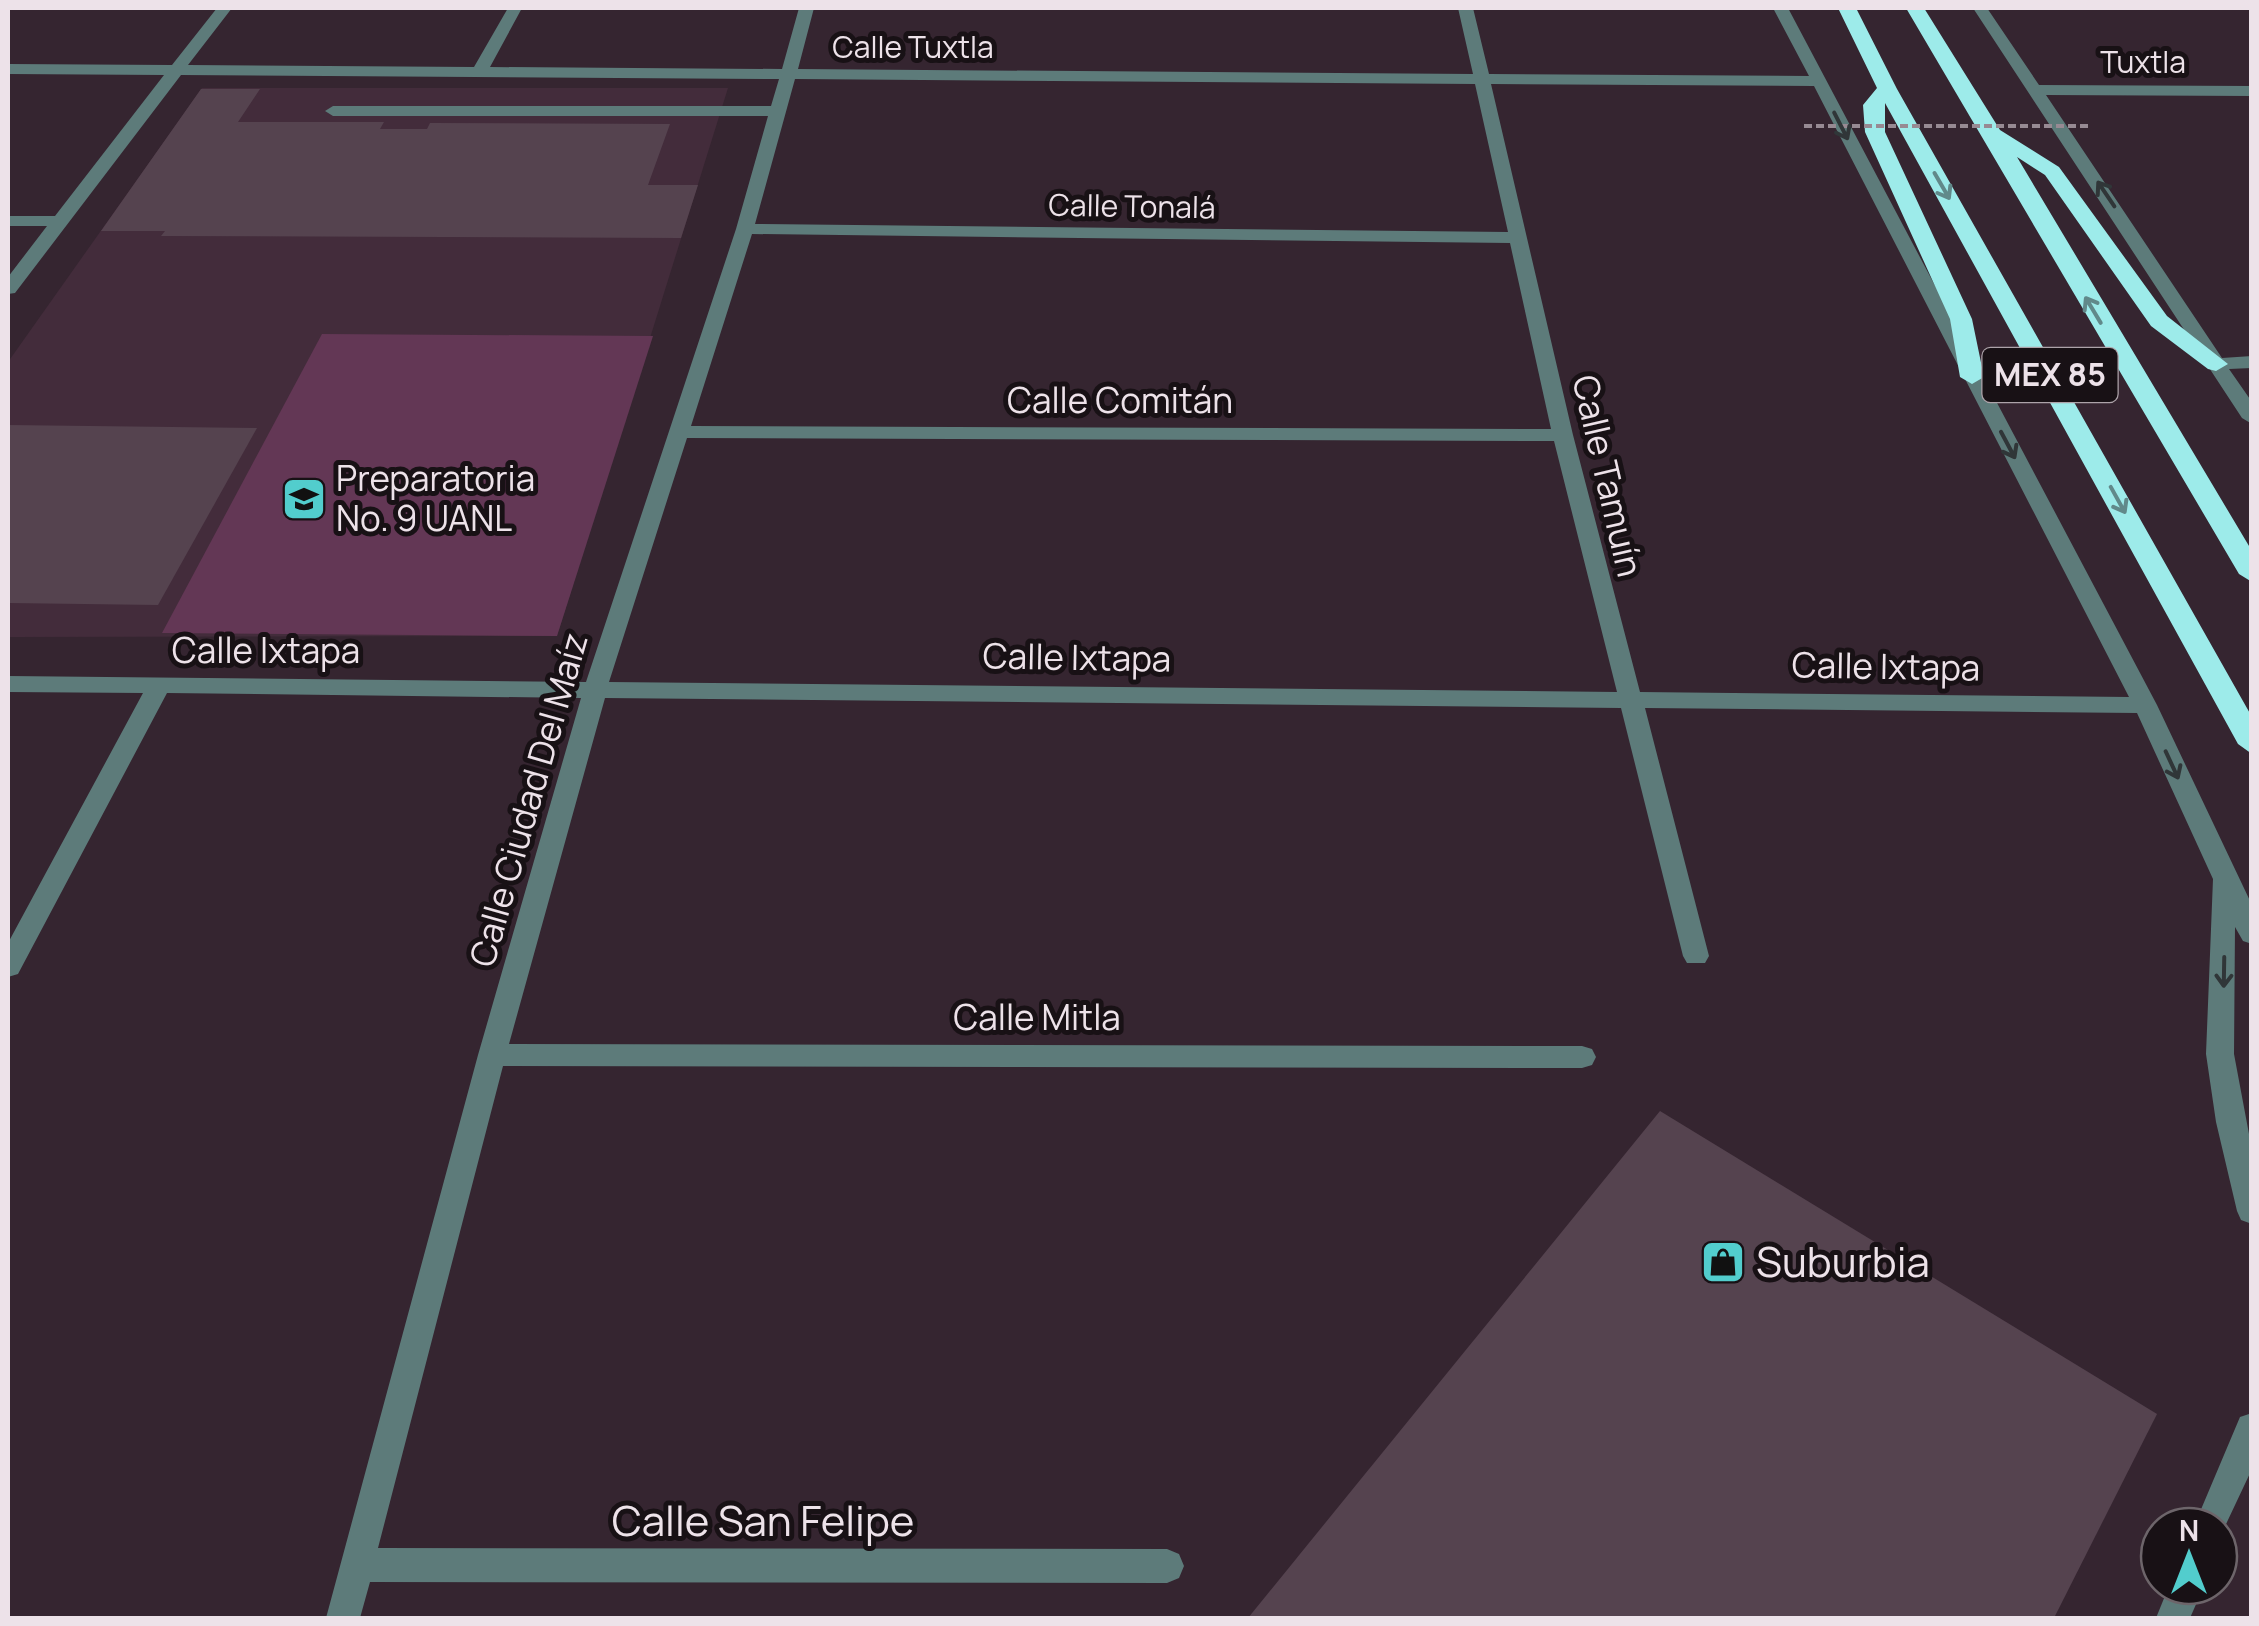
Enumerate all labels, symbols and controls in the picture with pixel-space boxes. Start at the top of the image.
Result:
street label: Calle Tuxtla [832,26,994,67]
street label: Tuxtla [2100,41,2186,82]
one-way arrow [1832,110,1851,140]
one-way arrow [1933,171,1953,200]
one-way arrow [2096,181,2117,209]
street label: Calle Tonalá [1048,184,1216,227]
one-way arrow [2083,296,2103,325]
road number: MEX 85 [1982,348,2118,402]
street label: Calle Tamuín [1561,370,1654,581]
street label: Calle Comitán [1007,376,1233,424]
one-way arrow [1999,429,2018,459]
place label: Preparatoria No. 9 UANL [336,454,535,542]
school or university icon: Preparatoria No. 9 UANL [281,476,327,522]
one-way arrow [2109,485,2128,515]
street label: Calle Ixtapa [172,626,360,674]
street label: Calle Ciudad Del Maíz [457,627,599,972]
street label: Calle Ixtapa [982,631,1172,683]
street label: Calle Ixtapa [1791,640,1981,692]
one-way arrow [2164,749,2183,779]
one-way arrow [2214,956,2234,988]
street label: Calle Mitla [953,993,1121,1041]
place label: Suburbia [1756,1232,1930,1290]
shop icon: Suburbia [1700,1239,1746,1285]
street label: Calle San Felipe [612,1491,914,1549]
north arrow [2139,1506,2239,1606]
text: N [2179,1511,2199,1549]

